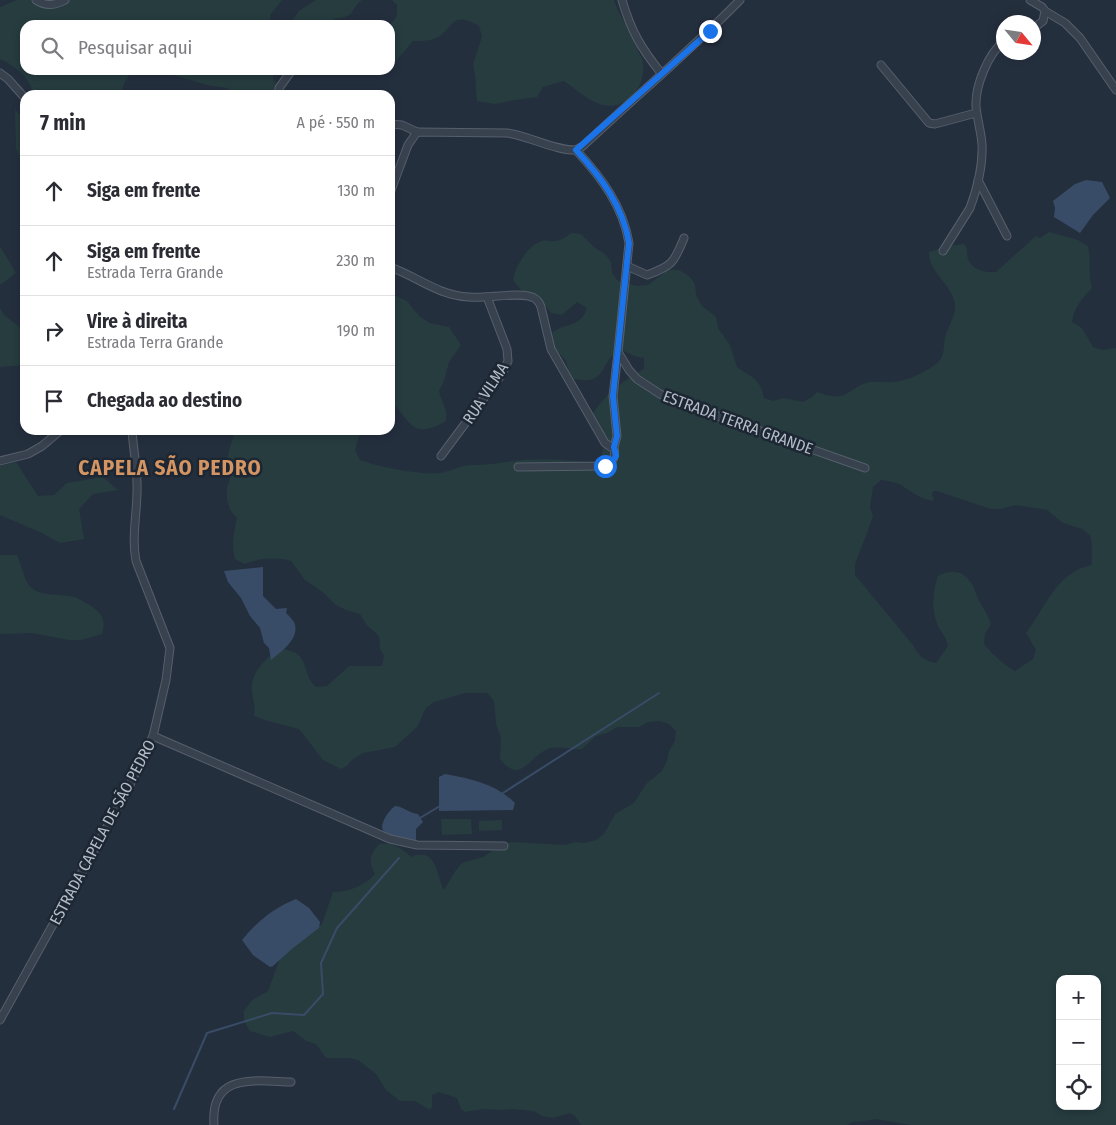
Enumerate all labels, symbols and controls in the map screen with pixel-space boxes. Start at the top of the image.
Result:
north arrow [996,15,1041,60]
search box [20,20,395,75]
route end [699,20,722,43]
icon: search [38,34,66,62]
text: Pesquisar aqui [78,36,192,59]
text: 7 min [40,110,86,136]
text: A pé · 550 m [296,113,375,132]
icon: ahead [40,177,68,205]
text: Siga em frente [87,179,201,202]
text: 130 m [337,181,375,200]
text: Siga em frente [87,240,201,263]
icon: ahead [40,247,68,275]
text: 230 m [336,251,375,270]
text: Estrada Terra Grande [87,263,223,282]
text: Vire à direita [87,310,188,333]
icon: right [40,317,68,345]
text: 190 m [337,321,375,340]
text: Estrada Terra Grande [87,333,223,352]
street label: RUA VILMA [459,359,513,427]
street label: ESTRADA TERRA GRANDE [660,386,815,458]
icon: arrive [40,387,68,415]
text: Chegada ao destino [87,389,242,412]
district label: CAPELA SÃO PEDRO [78,455,262,481]
route start [594,455,617,478]
street label: ESTRADA CAPELA DE SÃO PEDRO [46,737,159,928]
map controls [1056,975,1101,1110]
button: + [1056,975,1101,1020]
button: − [1056,1020,1101,1065]
button: locate [1056,1065,1101,1110]

